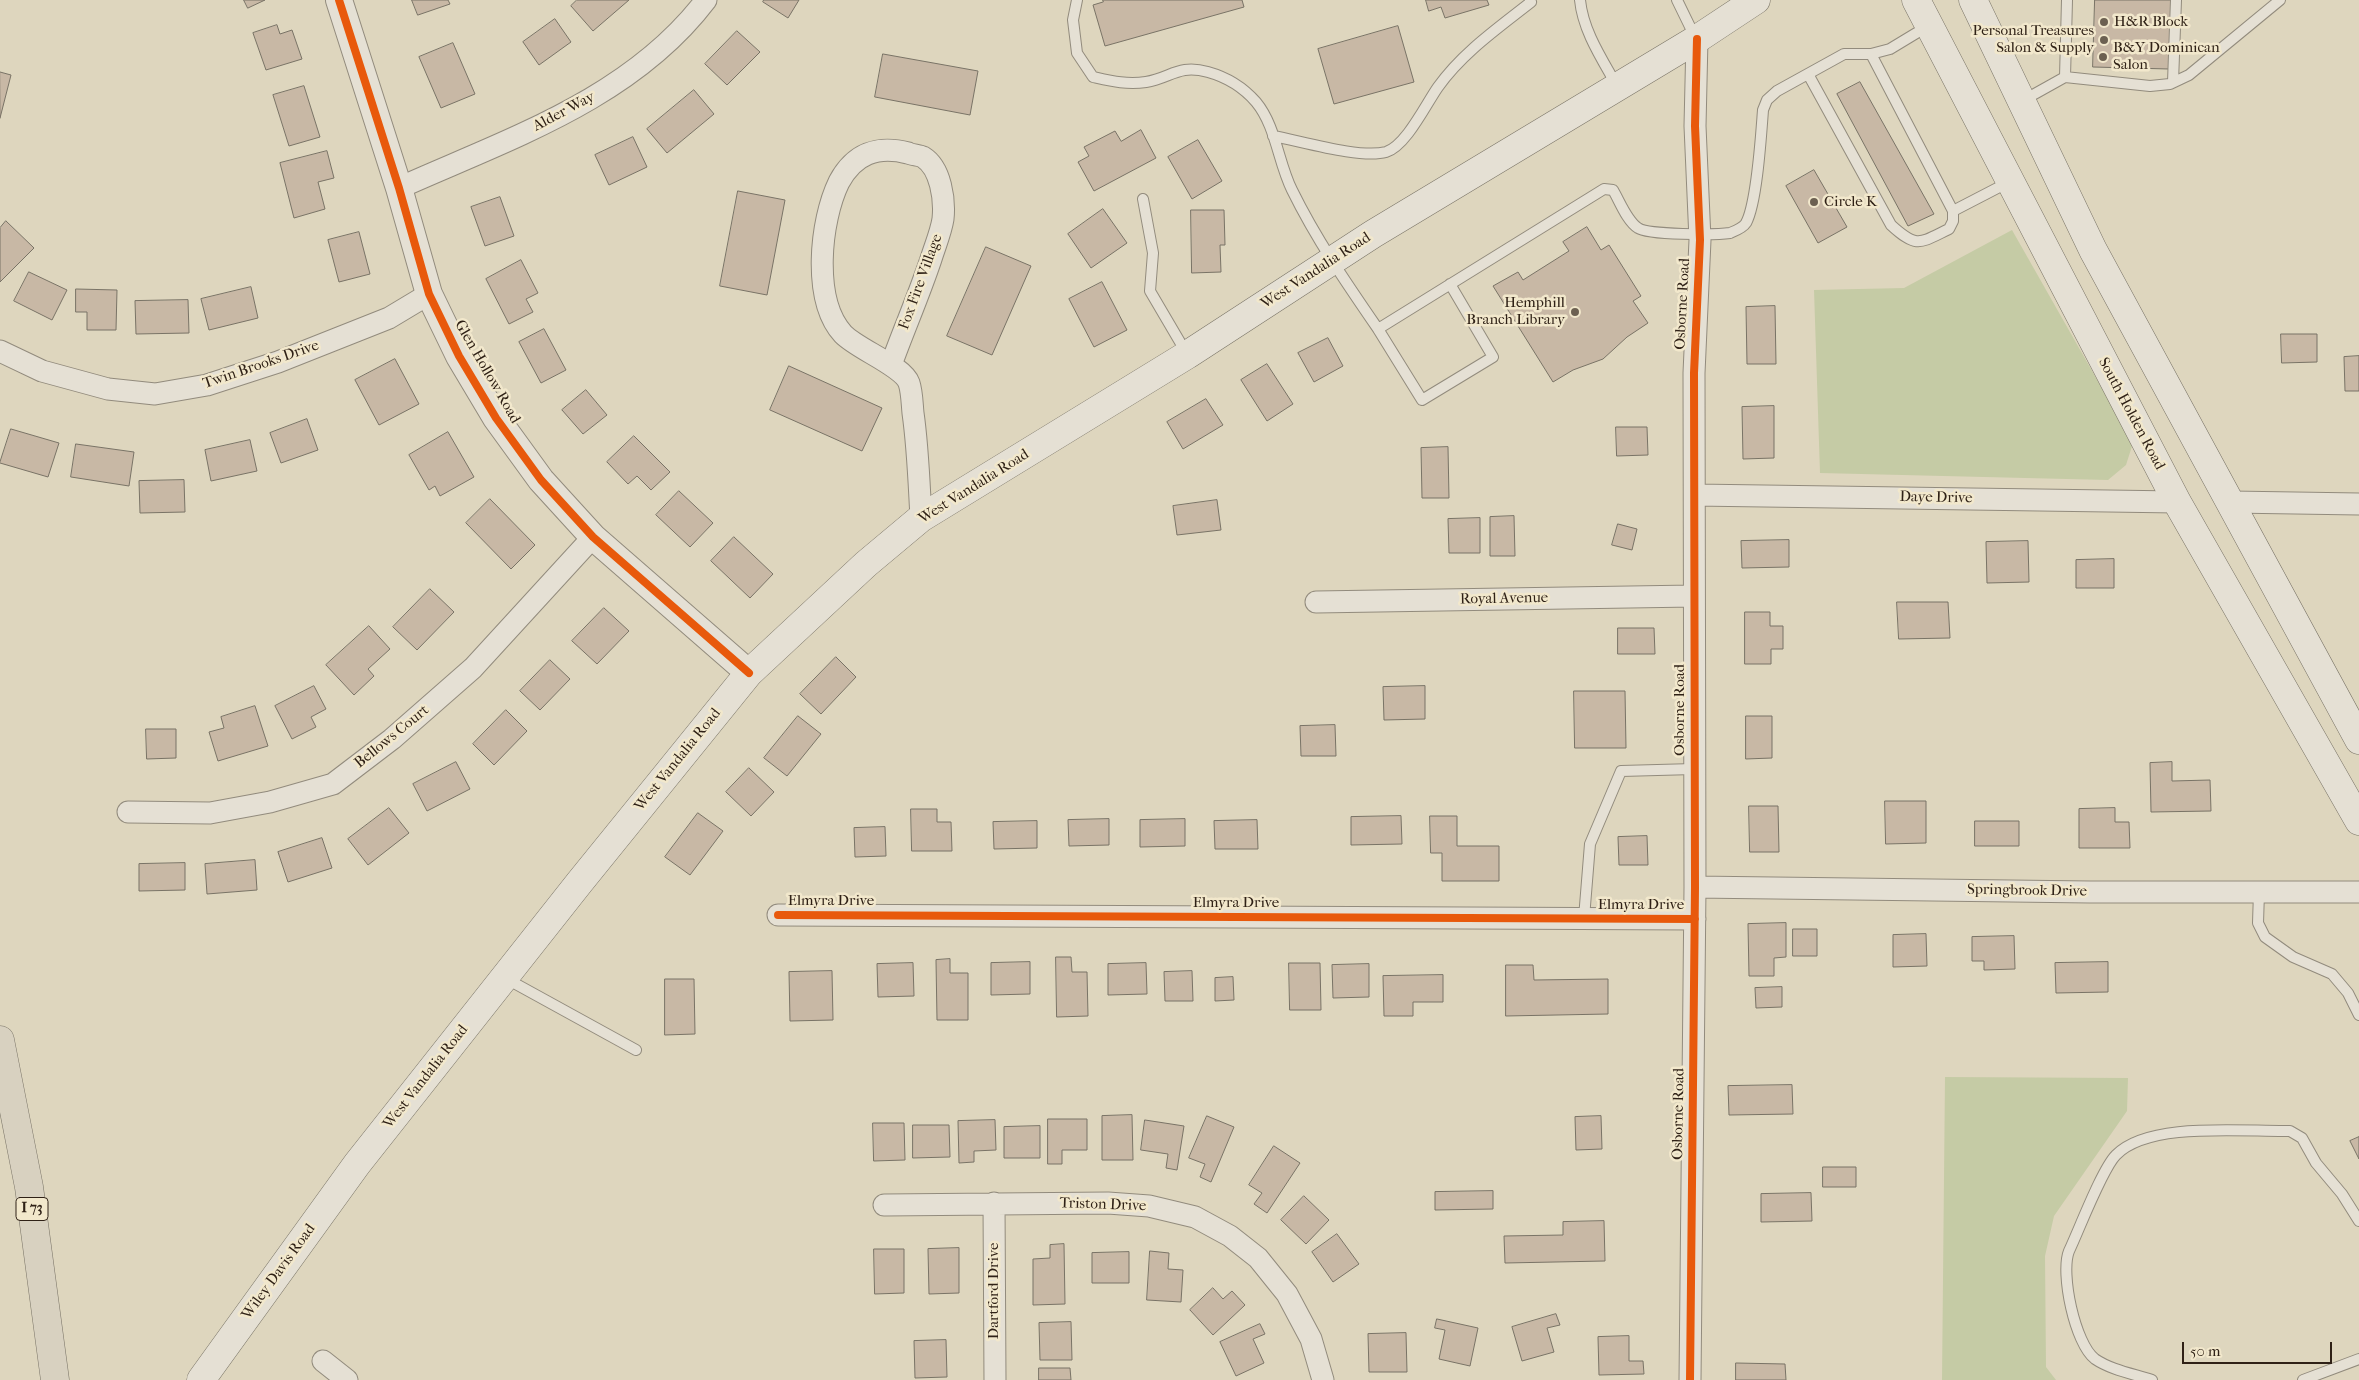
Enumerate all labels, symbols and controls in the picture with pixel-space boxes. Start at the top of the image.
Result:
place label: H&R Block [2114,13,2188,31]
marker: H&R Block [2098,16,2110,28]
place label: Personal Treasures Salon & Supply [1972,22,2094,57]
marker: Personal Treasures Salon & Supply [2098,34,2110,46]
place label: B&Y Dominican Salon [2113,39,2220,74]
marker: B&Y Dominican Salon [2097,51,2109,63]
street label: Alder Way [530,88,598,136]
place label: Circle K [1824,193,1877,211]
marker: Circle K [1808,196,1820,208]
street label: West Vandalia Road [1258,229,1374,313]
street label: Fox Fire Village [895,232,947,332]
street label: Osborne Road [1672,258,1694,350]
place label: Hemphill Branch Library [1466,294,1565,329]
marker: Hemphill Branch Library [1569,306,1581,318]
street label: Glen Hollow Road [450,317,524,427]
street label: Twin Brooks Drive [201,337,321,393]
street label: South Holden Road [2094,355,2168,473]
street label: West Vandalia Road [915,446,1033,528]
street label: Daye Drive [1899,488,1973,508]
street label: Royal Avenue [1460,589,1548,609]
street label: Osborne Road [1671,664,1689,756]
street label: Bellows Court [351,702,433,772]
street label: West Vandalia Road [631,705,725,815]
street label: Springbrook Drive [1967,881,2087,901]
street label: Elmyra Drive [788,892,874,910]
street label: Elmyra Drive [1193,894,1279,912]
street label: Elmyra Drive [1598,896,1684,914]
street label: West Vandalia Road [380,1021,472,1133]
street label: Osborne Road [1669,1068,1689,1160]
street label: Triston Drive [1059,1194,1147,1216]
road number: I 73 [16,1198,48,1220]
street label: Wiley Davis Road [238,1221,320,1323]
street label: Dartford Drive [985,1243,1003,1339]
scale bar [2184,1332,2334,1364]
text: 50 m [2190,1342,2220,1360]

